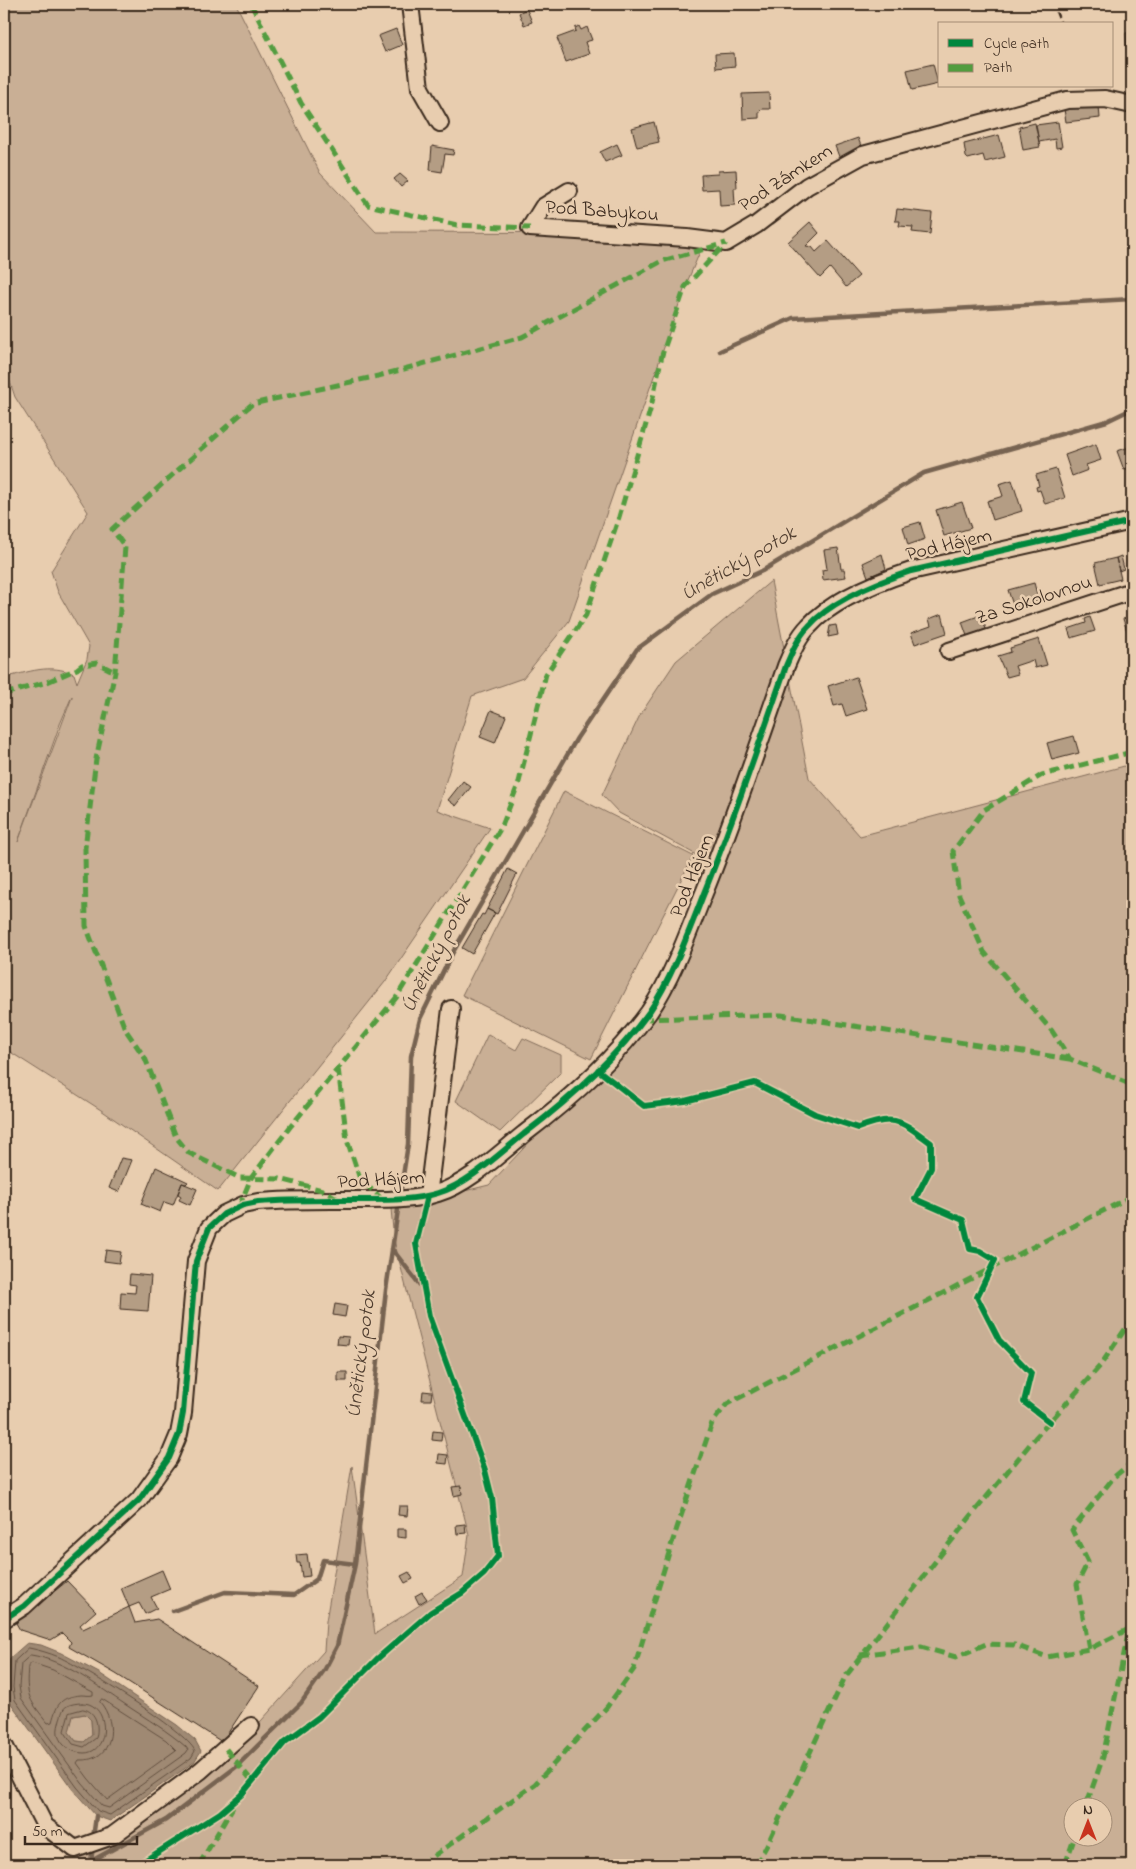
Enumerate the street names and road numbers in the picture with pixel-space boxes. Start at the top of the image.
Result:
street label: Pod Zámkem [733,138,839,220]
street label: Pod Babykou [544,194,660,230]
street label: Pod Hájem [903,522,995,570]
street label: Za Sokolovnou [972,568,1096,634]
street label: Pod Hájem [663,830,723,922]
street label: Pod Hájem [337,1164,425,1198]

